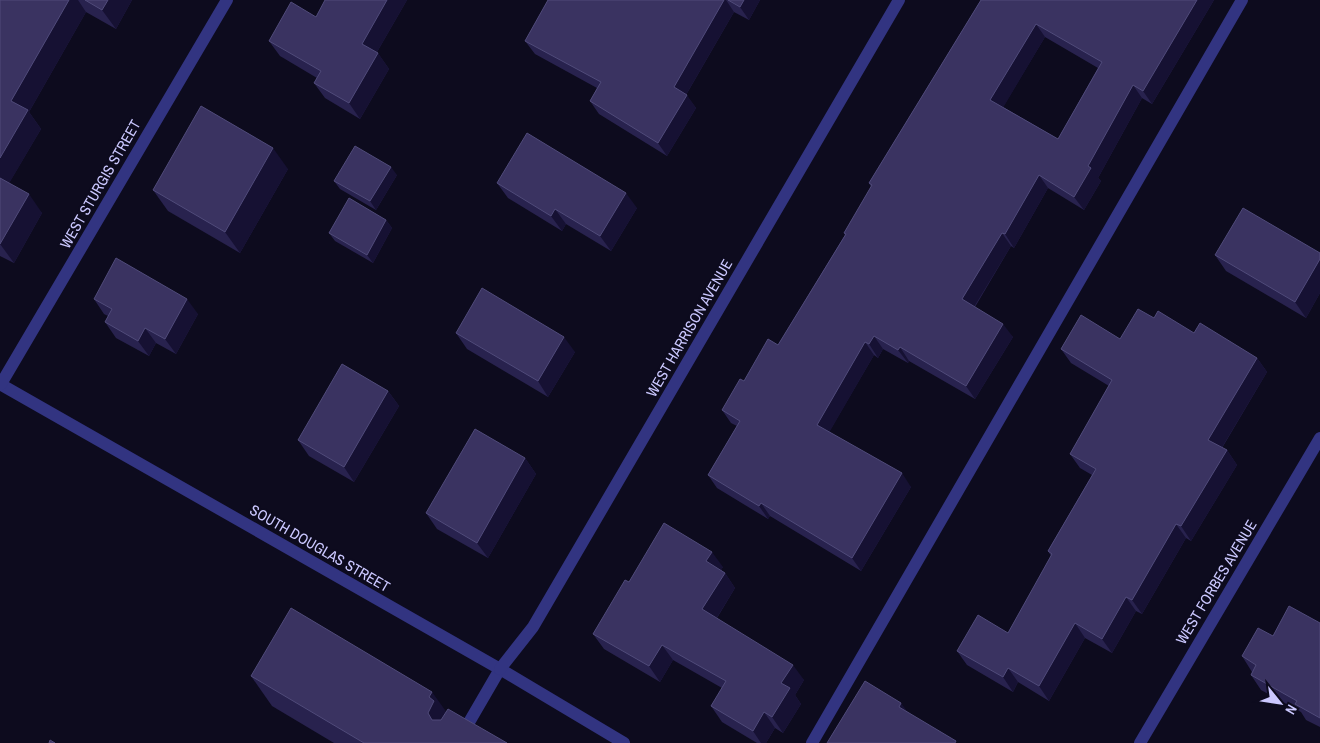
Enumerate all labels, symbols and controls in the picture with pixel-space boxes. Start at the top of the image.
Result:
street label: WEST STURGIS STREET [55,115,146,252]
street label: WEST HARRISON AVENUE [641,255,737,401]
street label: SOUTH DOUGLAS STREET [246,499,394,597]
street label: WEST FORBES AVENUE [1170,516,1262,648]
north arrow [1255,678,1305,728]
text: N [1281,701,1301,718]

